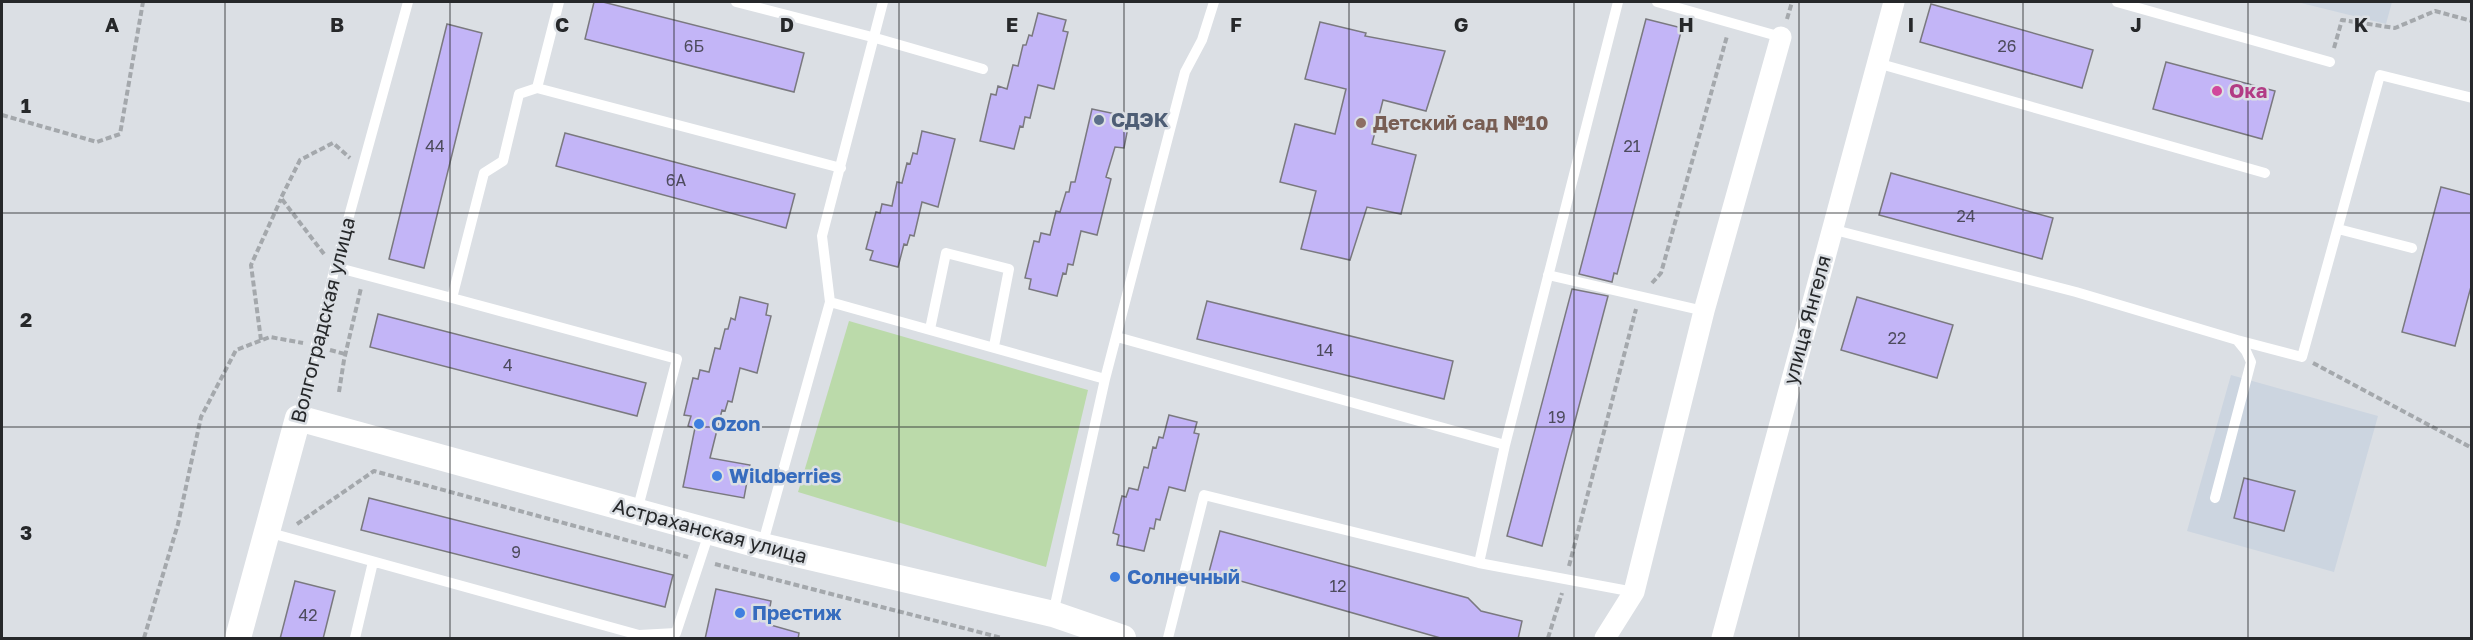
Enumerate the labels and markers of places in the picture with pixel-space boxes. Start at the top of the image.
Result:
place label: Ока [2229,78,2267,102]
marker: Ока [2210,84,2224,98]
place label: СДЭК [1111,107,1169,131]
place label: Детский сад №10 [1373,110,1548,134]
marker: СДЭК [1092,113,1106,127]
marker: Детский сад №10 [1354,116,1368,130]
place label: Ozon [711,411,760,435]
marker: Ozon [692,417,706,431]
place label: Wildberries [729,463,842,487]
marker: Wildberries [710,469,724,483]
place label: Солнечный [1127,564,1240,588]
marker: Солнечный [1108,570,1122,584]
place label: Престиж [752,600,842,624]
marker: Престиж [733,606,747,620]

